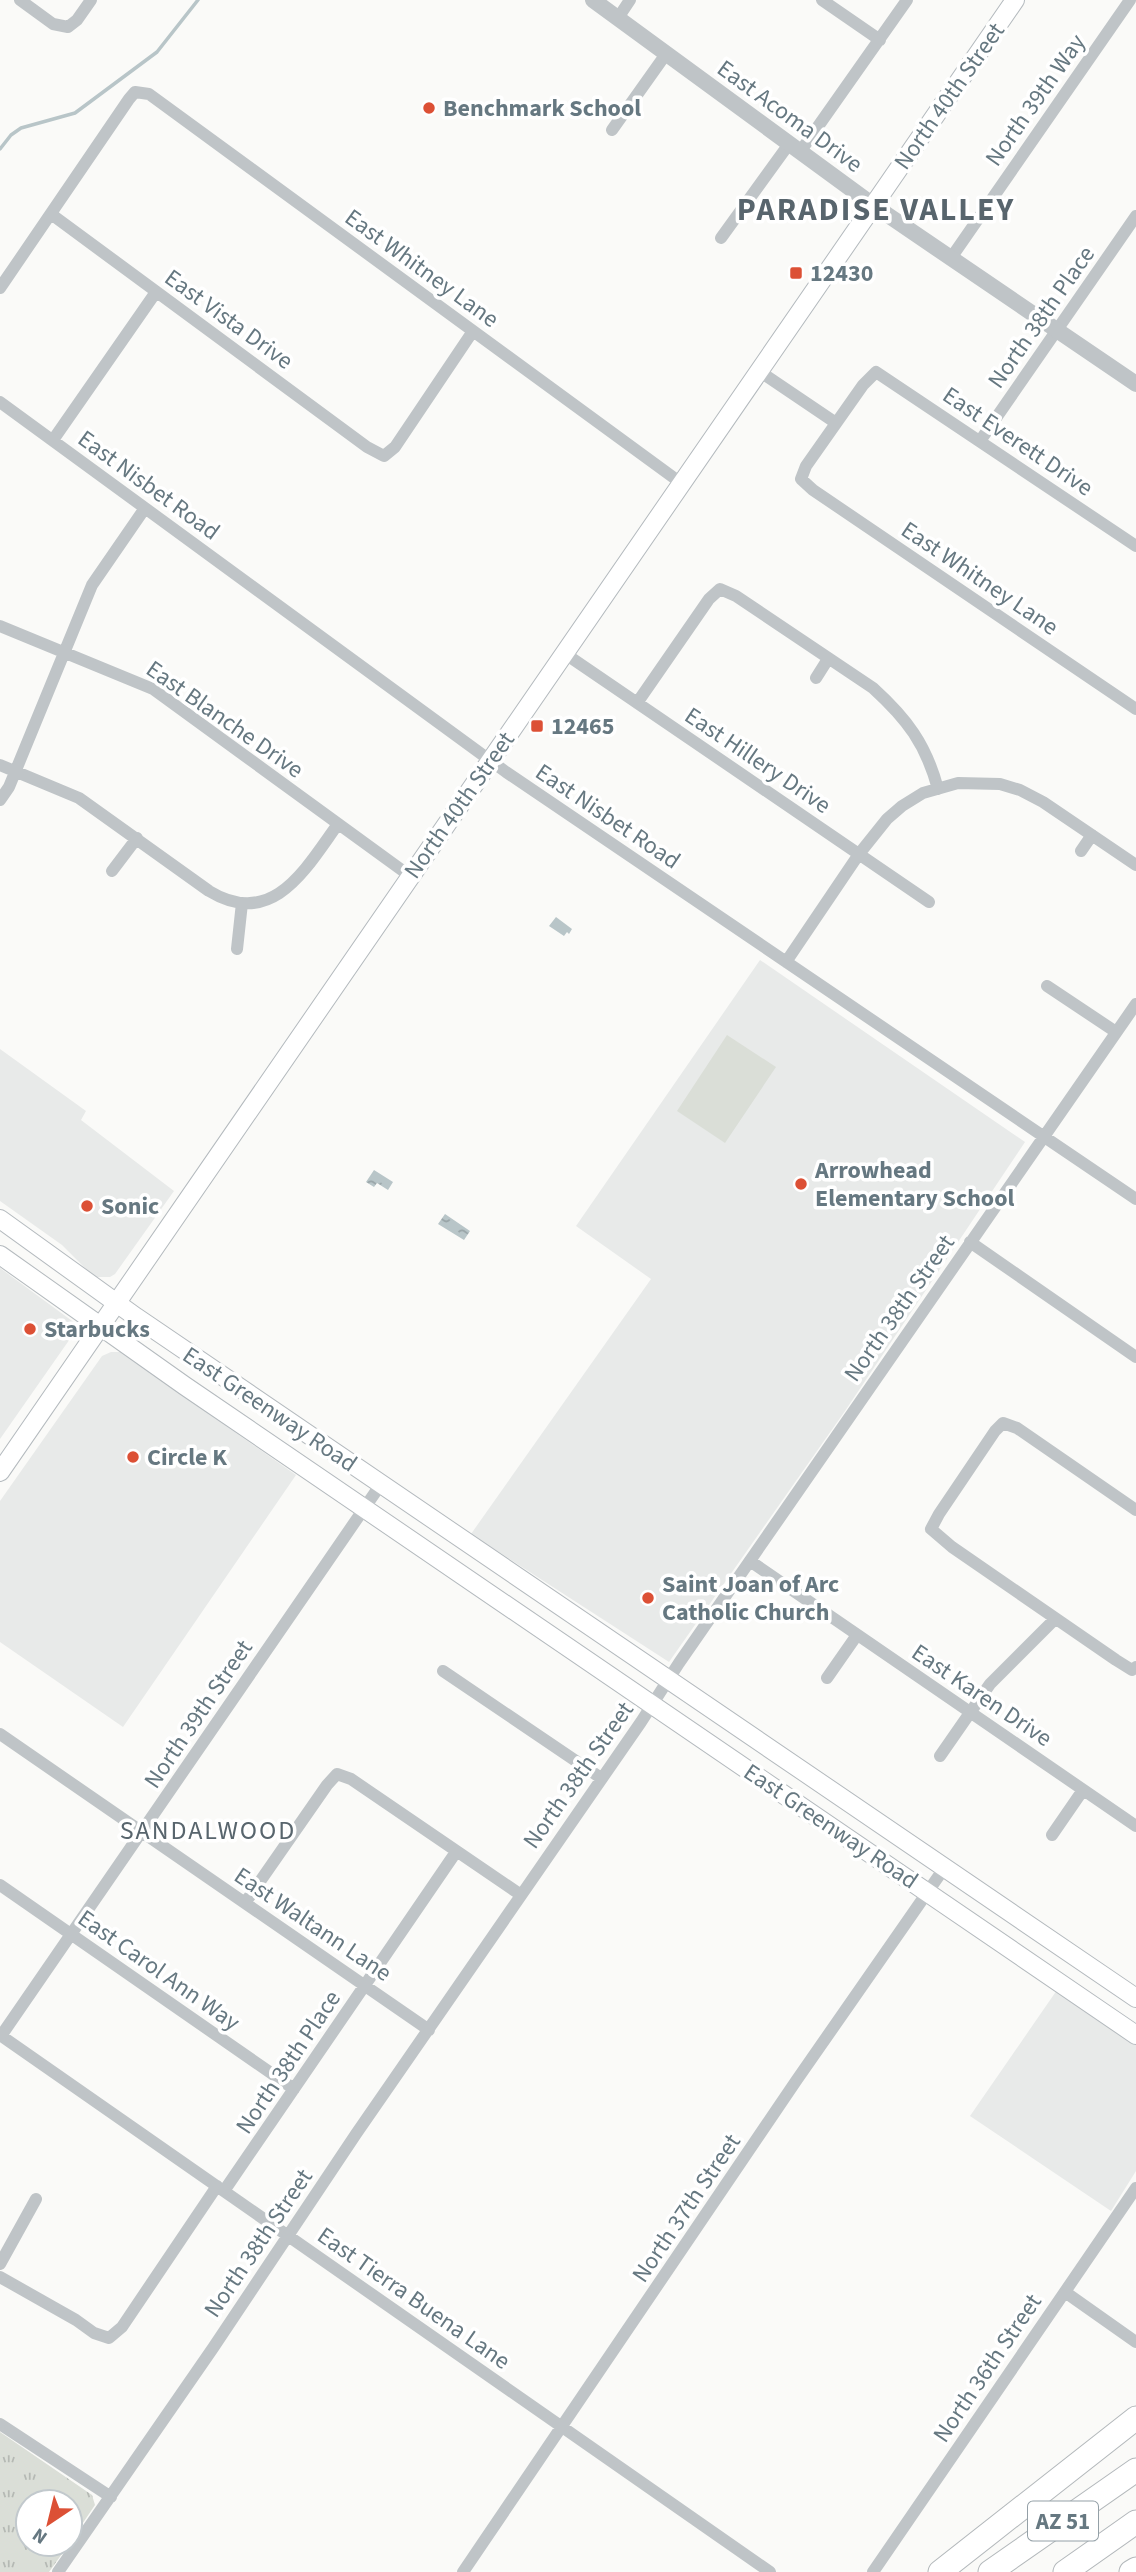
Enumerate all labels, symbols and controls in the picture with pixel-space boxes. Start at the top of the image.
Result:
street label: North 40th Street [886,15,1013,177]
street label: North 39th Way [977,27,1094,174]
street label: East Acoma Drive [710,52,870,181]
place label: Benchmark School [443,91,641,126]
marker: Benchmark School [421,100,437,116]
district label: PARADISE VALLEY [737,187,1015,233]
street label: East Whitney Lane [337,200,506,336]
street label: North 38th Place [979,239,1104,396]
place label: 12430 [810,256,873,291]
street label: East Vista Drive [157,261,300,378]
marker: 12430 [788,265,804,281]
street label: East Everett Drive [935,378,1100,505]
street label: East Nisbet Road [70,422,227,549]
street label: East Whitney Lane [894,513,1065,644]
street label: East Blanche Drive [139,652,311,787]
street label: East Hillery Drive [678,698,838,822]
place label: 12465 [551,709,614,744]
marker: 12465 [529,718,545,734]
street label: North 40th Street [396,724,523,886]
street label: East Nisbet Road [528,755,687,878]
place label: Arrowhead Elementary School [814,1153,1014,1216]
marker: Arrowhead Elementary School [793,1176,809,1192]
place label: Sonic [101,1189,159,1224]
marker: Sonic [79,1198,95,1214]
street label: North 38th Street [836,1227,963,1389]
place label: Starbucks [44,1312,150,1347]
marker: Starbucks [22,1321,38,1337]
street label: East Greenway Road [175,1338,364,1481]
place label: Circle K [147,1440,227,1475]
marker: Circle K [125,1449,141,1465]
place label: Saint Joan of Arc Catholic Church [662,1567,839,1630]
marker: Saint Joan of Arc Catholic Church [640,1590,656,1606]
street label: North 39th Street [136,1633,261,1796]
street label: East Karen Drive [904,1635,1059,1756]
street label: North 38th Street [515,1694,642,1856]
street label: East Greenway Road [736,1755,925,1898]
district label: SANDALWOOD [120,1812,296,1849]
street label: East Waltann Lane [227,1859,399,1990]
street label: East Carol Ann Way [70,1901,247,2039]
street label: North 38th Place [227,1983,350,2141]
street label: North 37th Street [624,2127,749,2290]
street label: North 38th Street [196,2162,321,2325]
street label: East Tierra Buena Lane [310,2218,517,2378]
street label: North 36th Street [925,2287,1050,2450]
north arrow [14,2488,84,2558]
road number: AZ 51 [1028,2502,1098,2540]
text: N [27,2521,53,2550]

